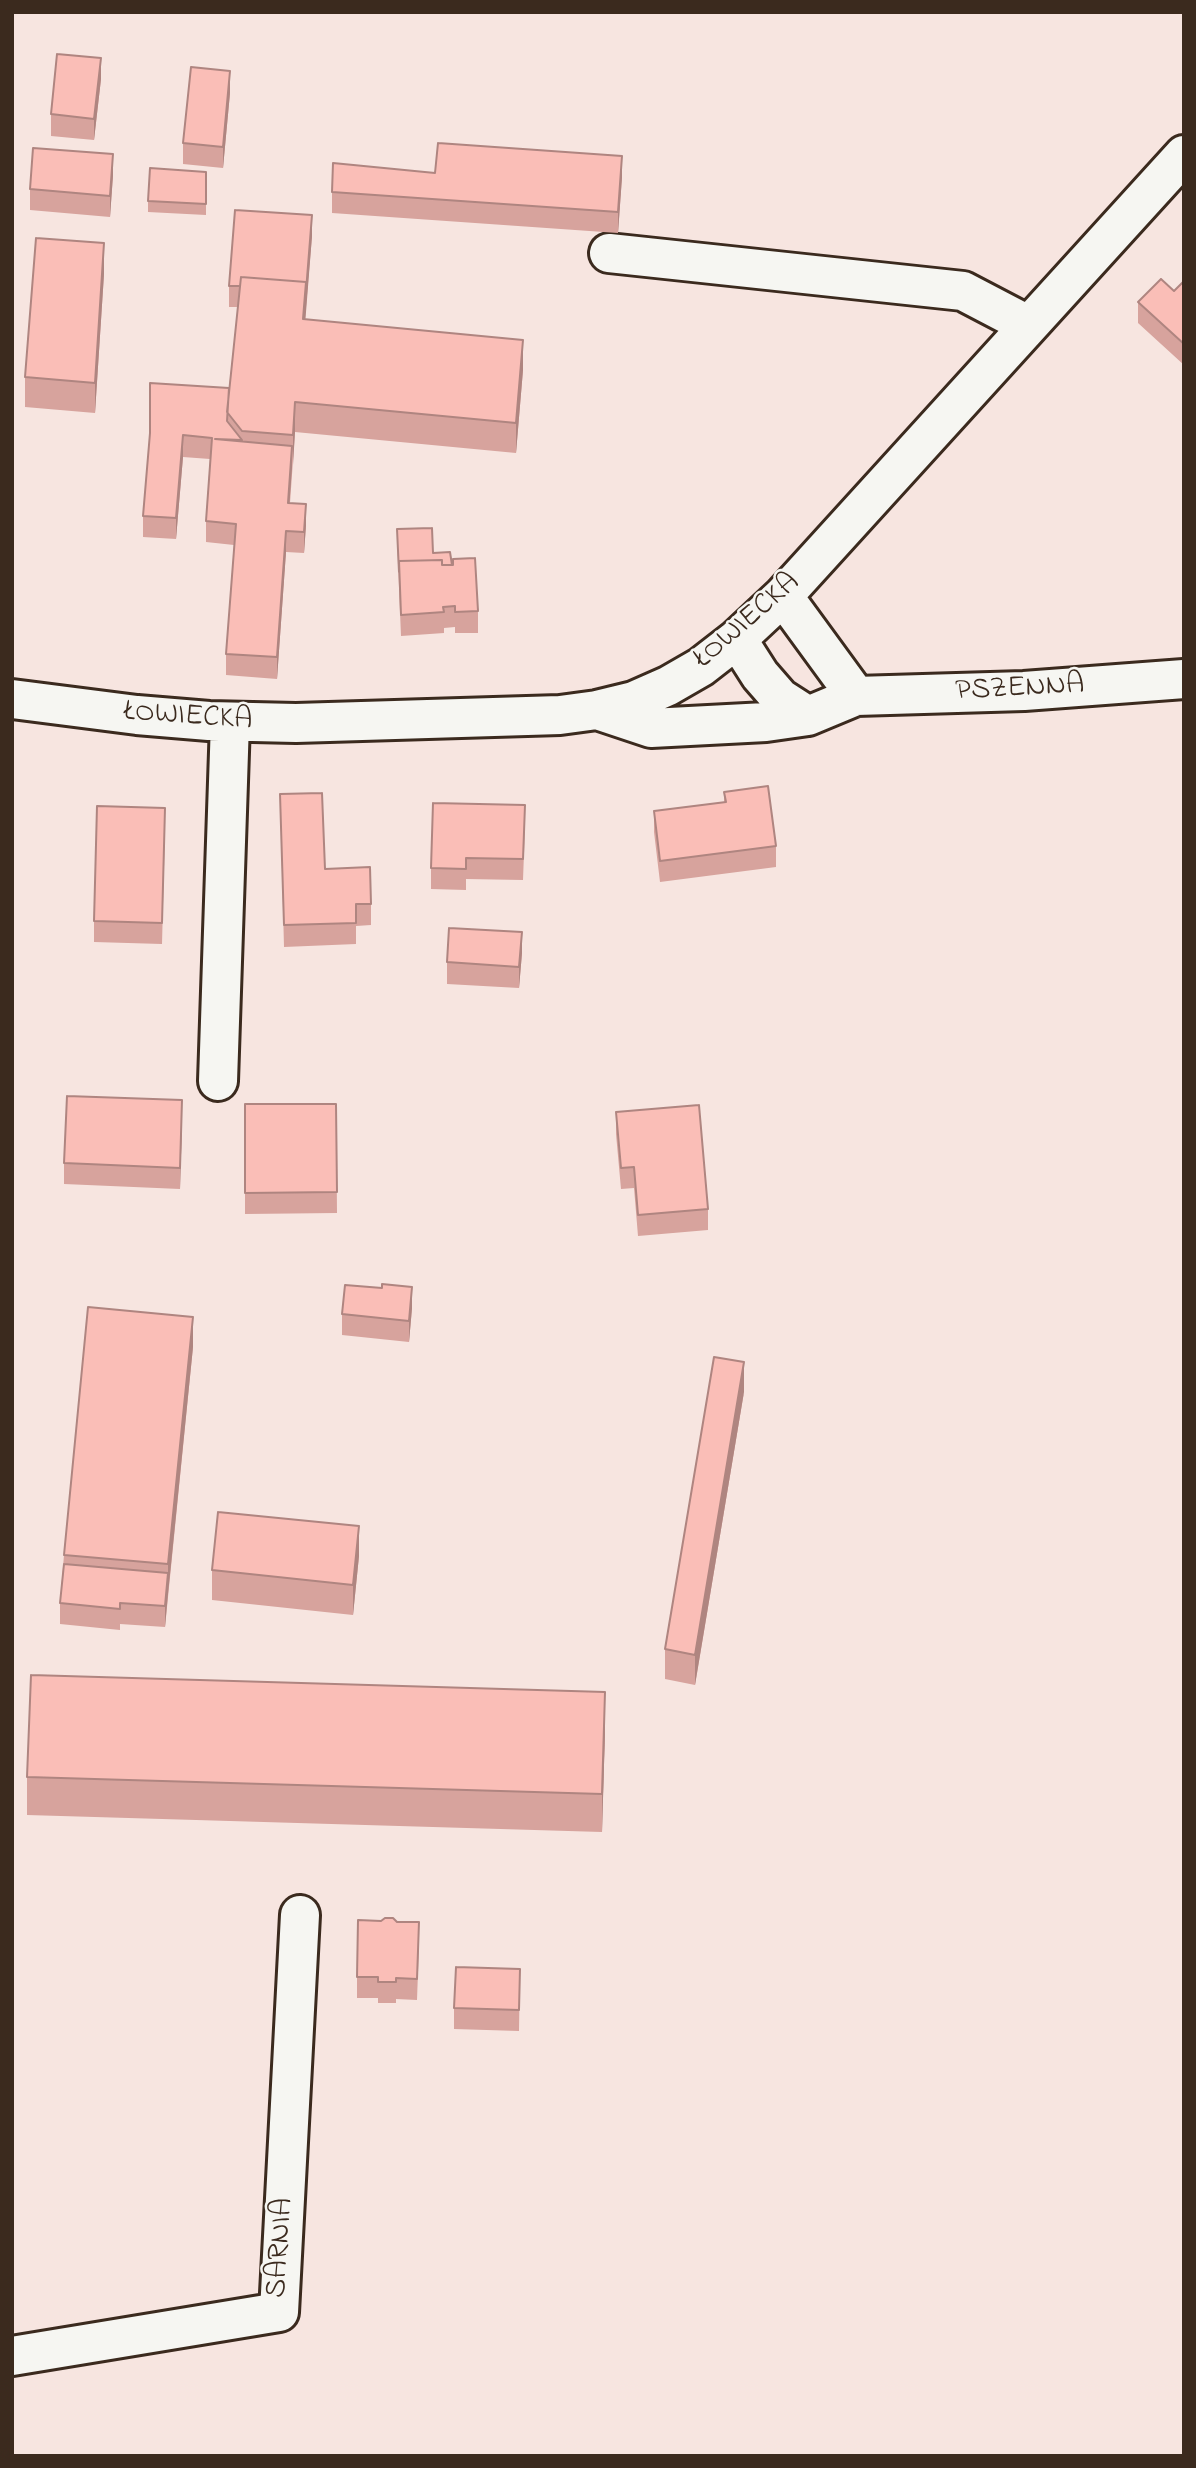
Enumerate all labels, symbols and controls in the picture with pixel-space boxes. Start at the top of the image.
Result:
street label: ŁOWIECKA [688,566,808,678]
street label: PSZENNA [955,669,1085,711]
street label: ŁOWIECKA [123,696,253,740]
street label: SARNIA [261,2197,303,2299]

